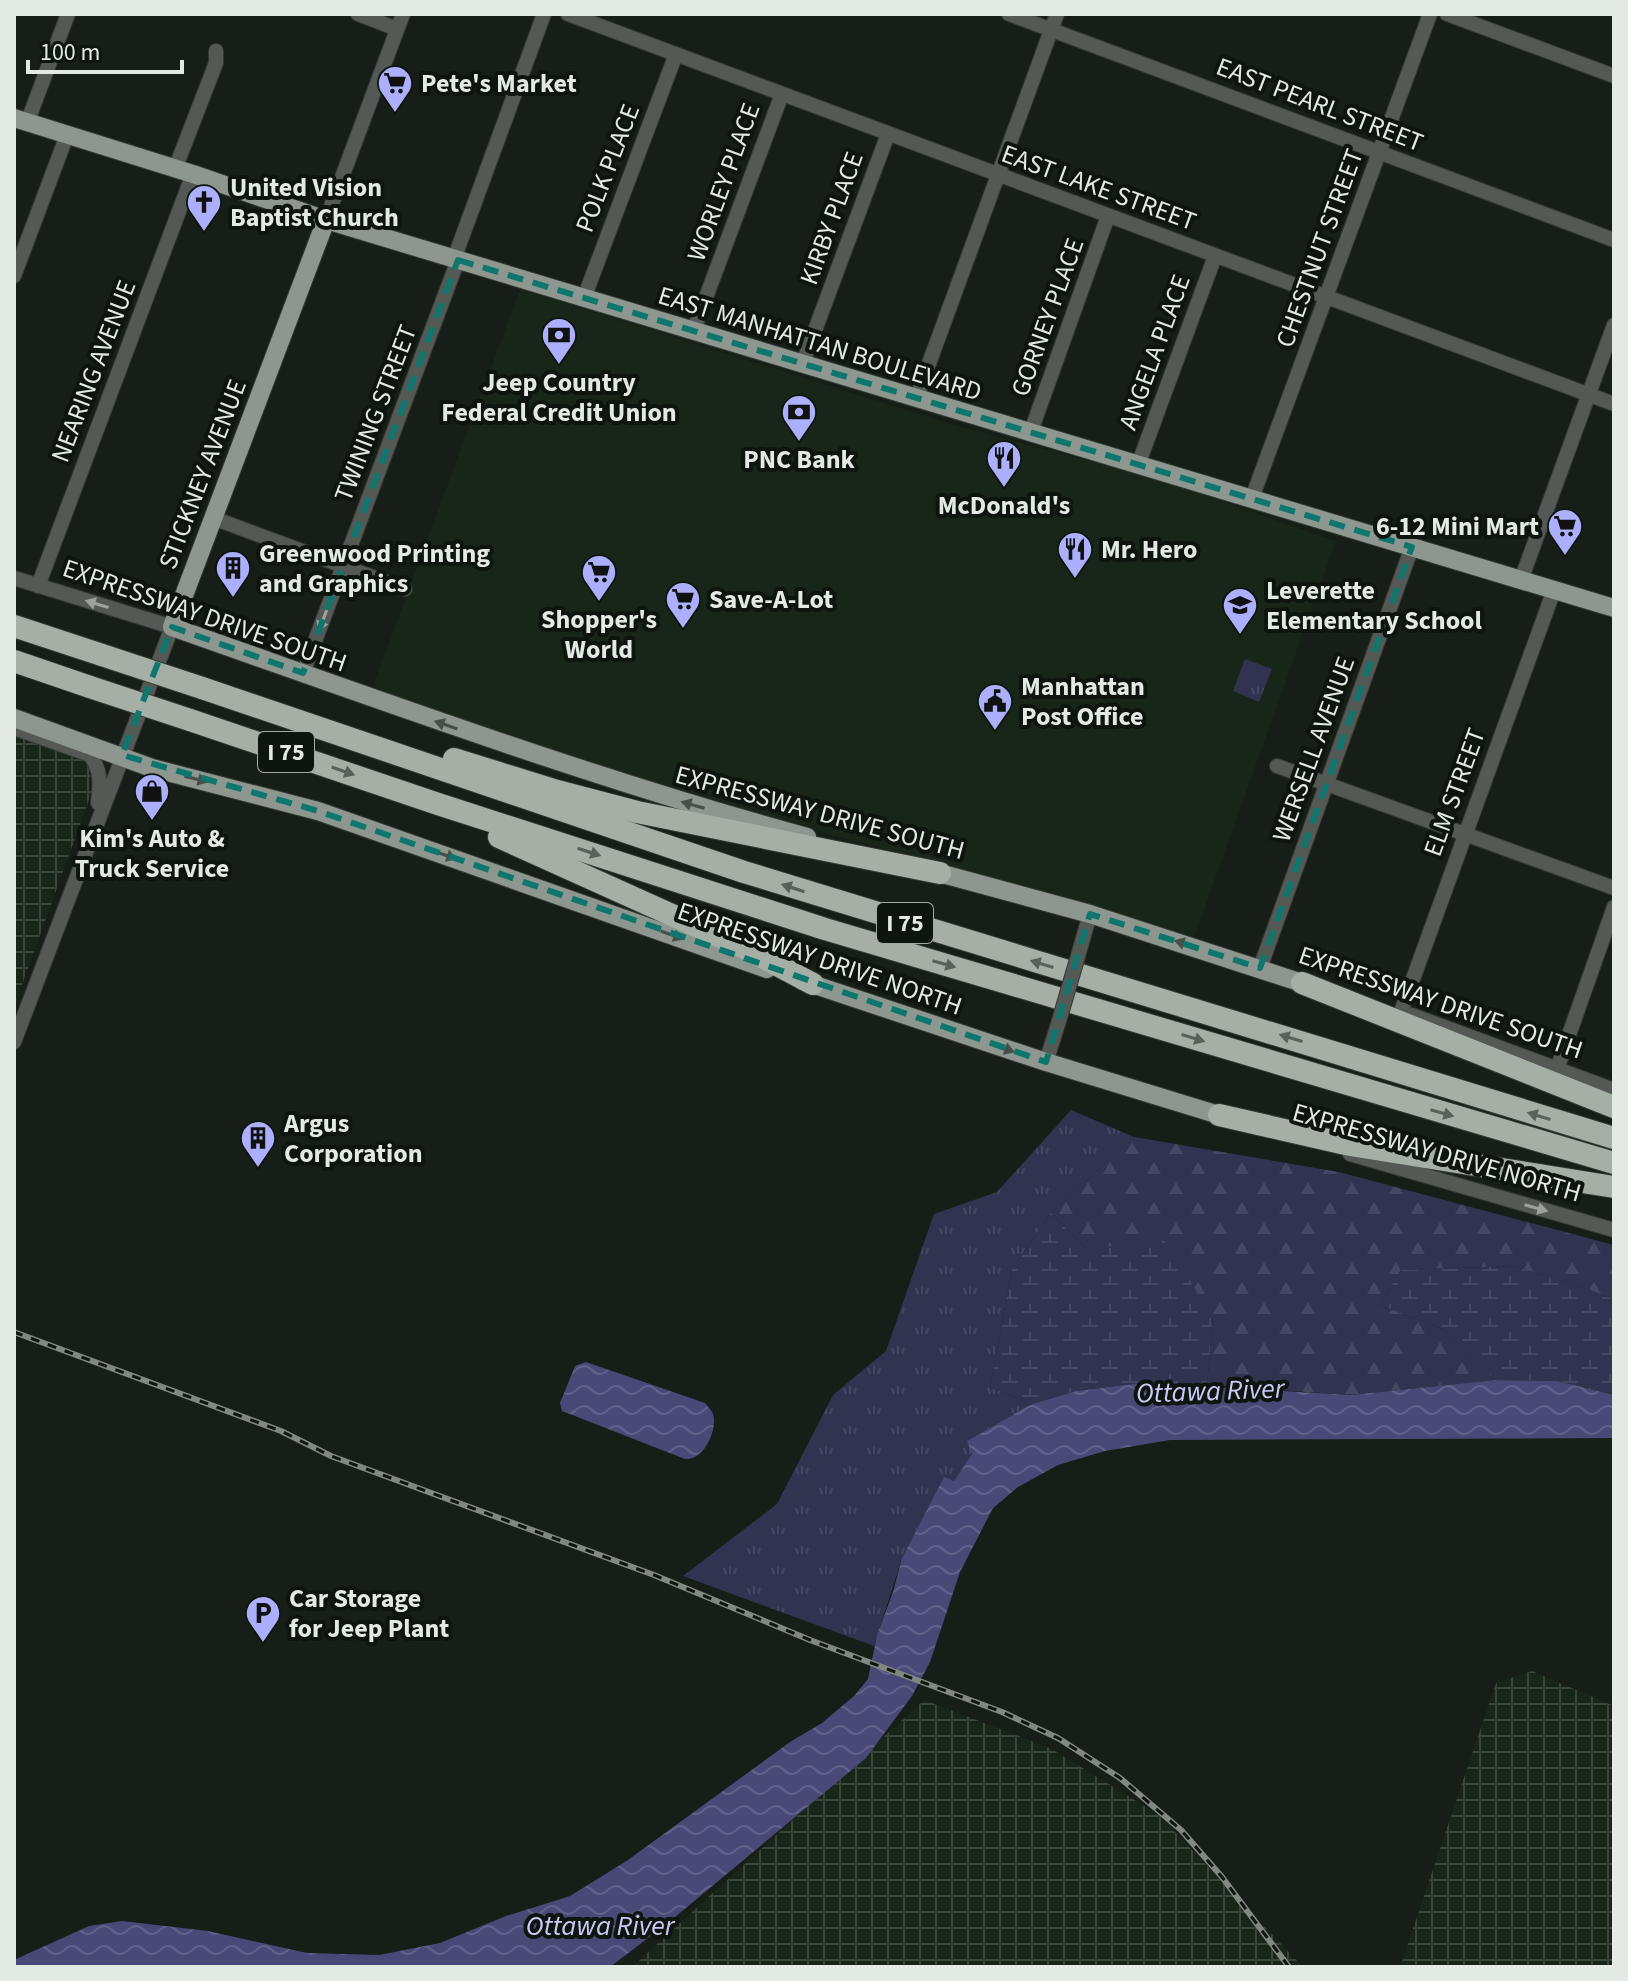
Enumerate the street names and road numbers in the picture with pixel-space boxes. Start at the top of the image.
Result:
street label: EAST PEARL STREET [1211,48,1429,161]
street label: WORLEY PLACE [678,98,769,267]
street label: POLK PLACE [566,99,649,238]
street label: EAST LAKE STREET [996,135,1201,240]
street label: CHESTNUT STREET [1266,144,1373,353]
street label: KIRBY PLACE [790,147,873,290]
street label: GORNEY PLACE [1002,233,1093,402]
street label: ANGELA PLACE [1109,269,1200,435]
street label: NEARING AVENUE [42,275,145,468]
street label: EAST MANHATTAN BOULEVARD [654,277,986,410]
street label: TWINING STREET [325,319,426,507]
street label: STICKNEY AVENUE [149,374,256,574]
street label: EXPRESSWAY DRIVE SOUTH [58,549,352,682]
street label: WERSELL AVENUE [1263,651,1364,847]
street label: ELM STREET [1414,723,1495,861]
road number: I 75 [258,732,314,772]
street label: EXPRESSWAY DRIVE SOUTH [671,756,969,869]
street label: EXPRESSWAY DRIVE NORTH [673,892,967,1025]
road number: I 75 [877,903,933,943]
street label: EXPRESSWAY DRIVE SOUTH [1294,936,1588,1069]
street label: EXPRESSWAY DRIVE NORTH [1288,1094,1586,1211]

